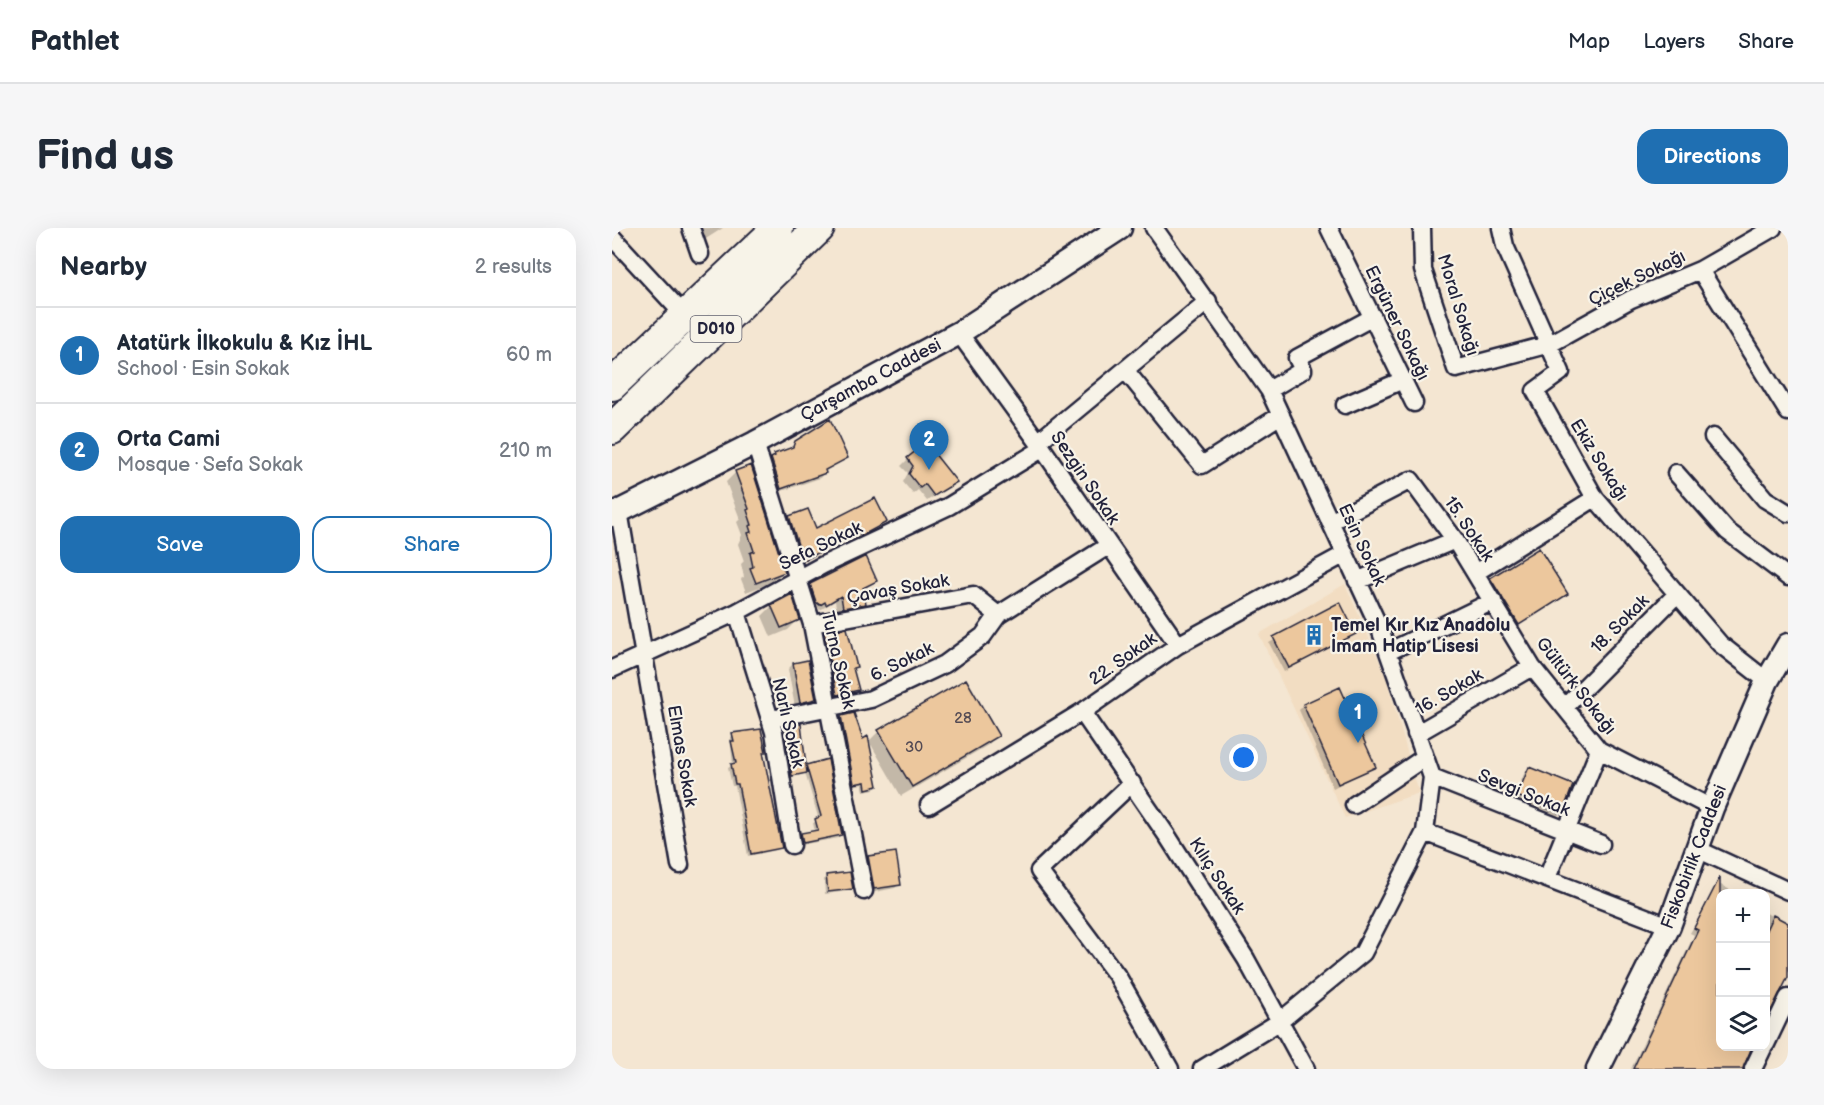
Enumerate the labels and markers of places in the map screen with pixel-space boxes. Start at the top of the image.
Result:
pin: 2 [910,420,948,470]
place label: Temel Kır Kız Anadolu İmam Hatip Lisesi [1331,615,1510,657]
building icon: Temel Kır Kız Anadolu İmam Hatip Lisesi [1302,623,1326,647]
pin: 1 [1338,694,1378,743]

